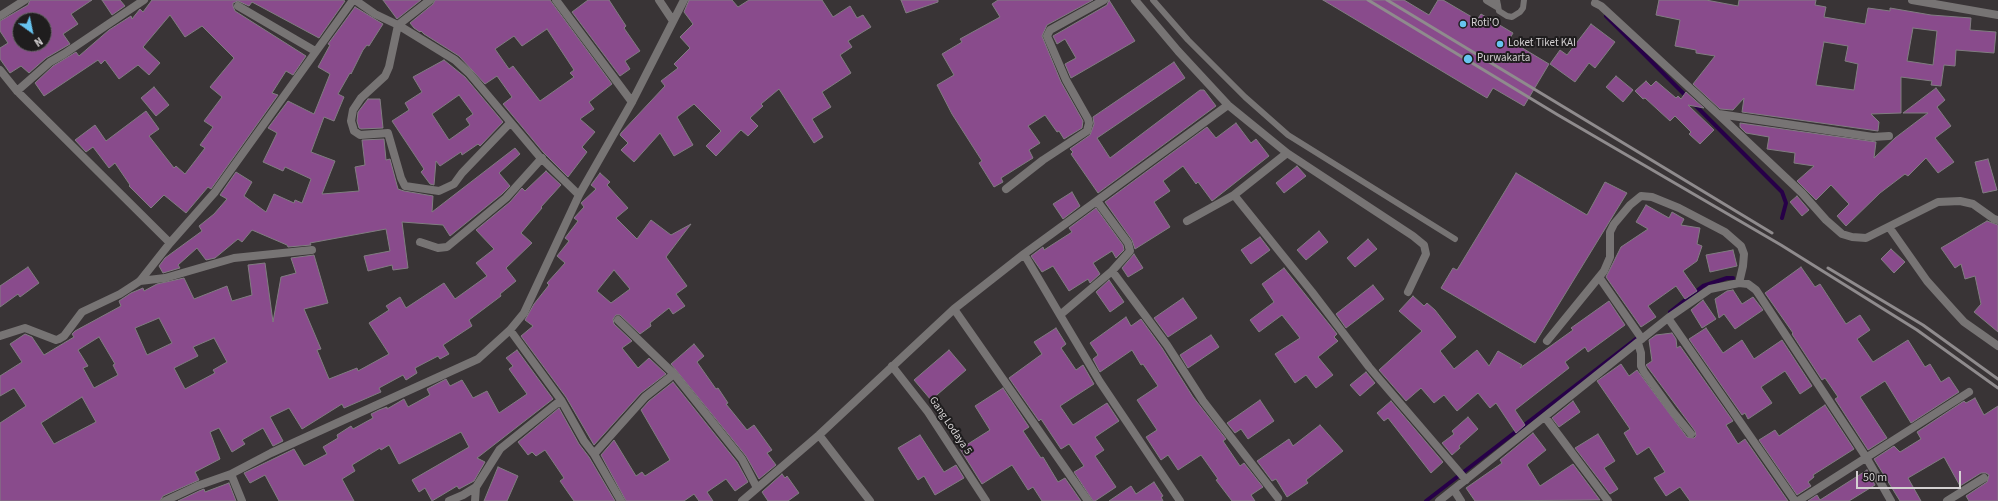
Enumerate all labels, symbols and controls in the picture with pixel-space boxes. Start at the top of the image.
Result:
north arrow [12,12,52,52]
place label: Roti'O [1471,17,1499,31]
marker: Roti'O [1458,19,1468,29]
text: N [31,33,45,50]
place label: Loket Tiket KAI [1508,37,1576,51]
marker: Loket Tiket KAI [1495,39,1505,49]
place label: Purwakarta [1477,52,1530,66]
marker: Purwakarta [1462,53,1474,65]
street label: Gang Lodaya 5 [926,395,974,457]
scale bar [1858,463,1963,489]
text: 50 m [1863,469,1887,486]

